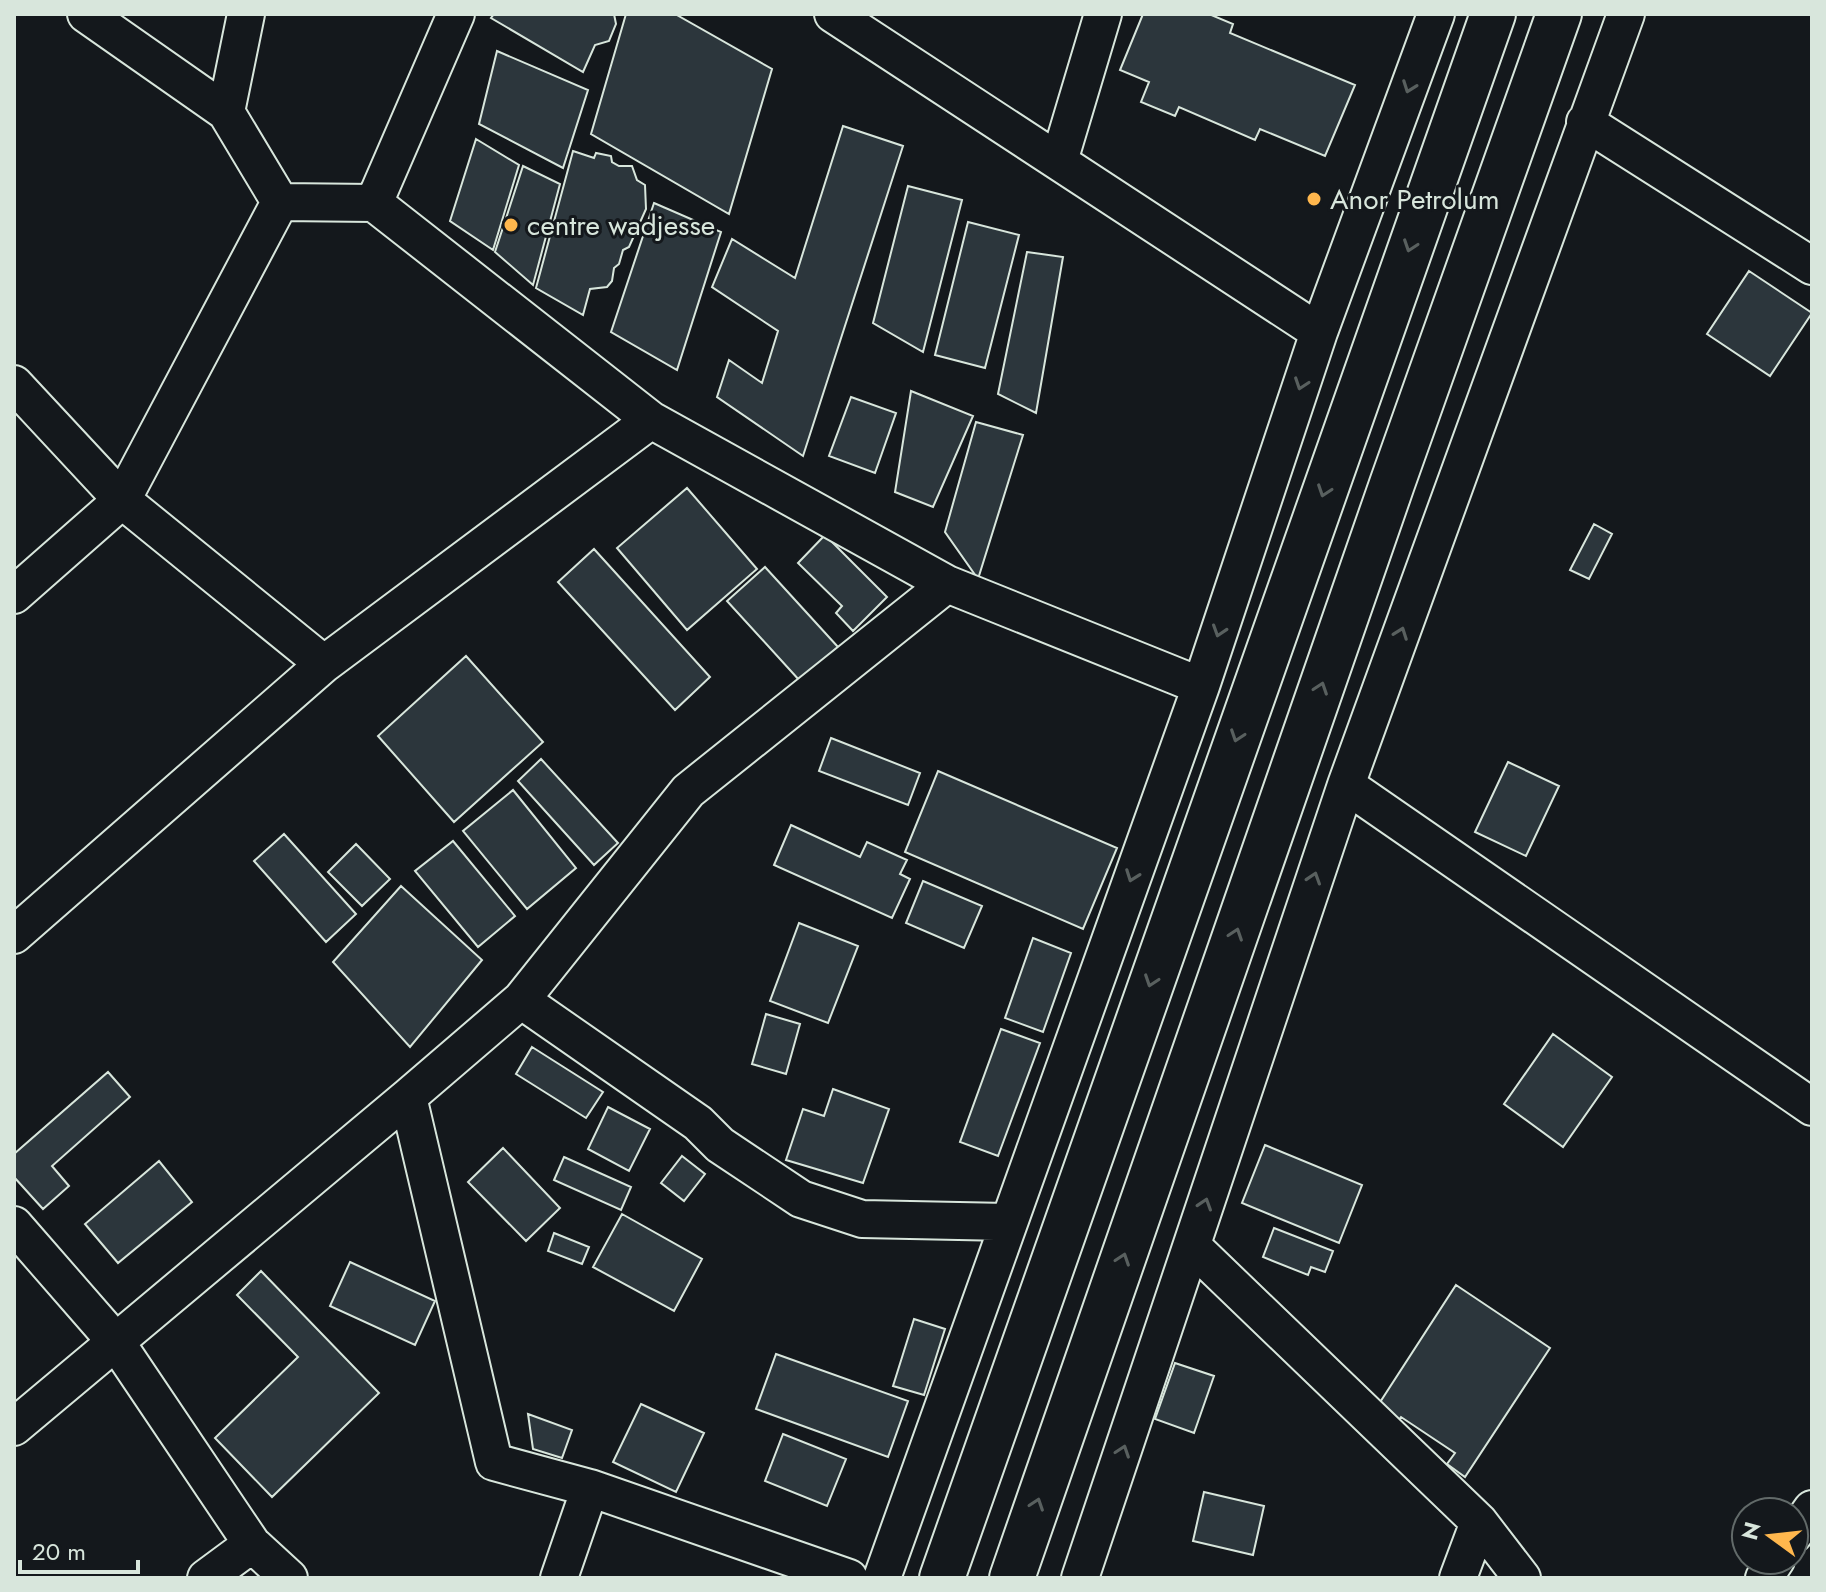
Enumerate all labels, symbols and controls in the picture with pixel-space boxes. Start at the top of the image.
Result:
one-way arrow [1402,79,1419,93]
place label: Anor Petrolum [1330,179,1500,220]
marker: Anor Petrolum [1305,190,1323,208]
place label: centre wadjesse [527,205,715,246]
marker: centre wadjesse [502,216,520,234]
one-way arrow [1404,238,1420,252]
one-way arrow [1295,376,1311,390]
one-way arrow [1317,483,1333,497]
one-way arrow [1212,624,1228,637]
one-way arrow [1391,627,1407,641]
one-way arrow [1311,682,1327,696]
one-way arrow [1231,728,1247,742]
one-way arrow [1125,868,1142,882]
one-way arrow [1305,872,1321,886]
one-way arrow [1226,928,1242,942]
one-way arrow [1145,973,1161,987]
one-way arrow [1196,1198,1212,1212]
one-way arrow [1113,1252,1129,1266]
one-way arrow [1113,1445,1129,1459]
north arrow [1730,1496,1810,1576]
one-way arrow [1028,1498,1044,1512]
text: N [1733,1518,1768,1543]
scale bar [20,1524,138,1574]
text: 20 m [32,1534,86,1569]

